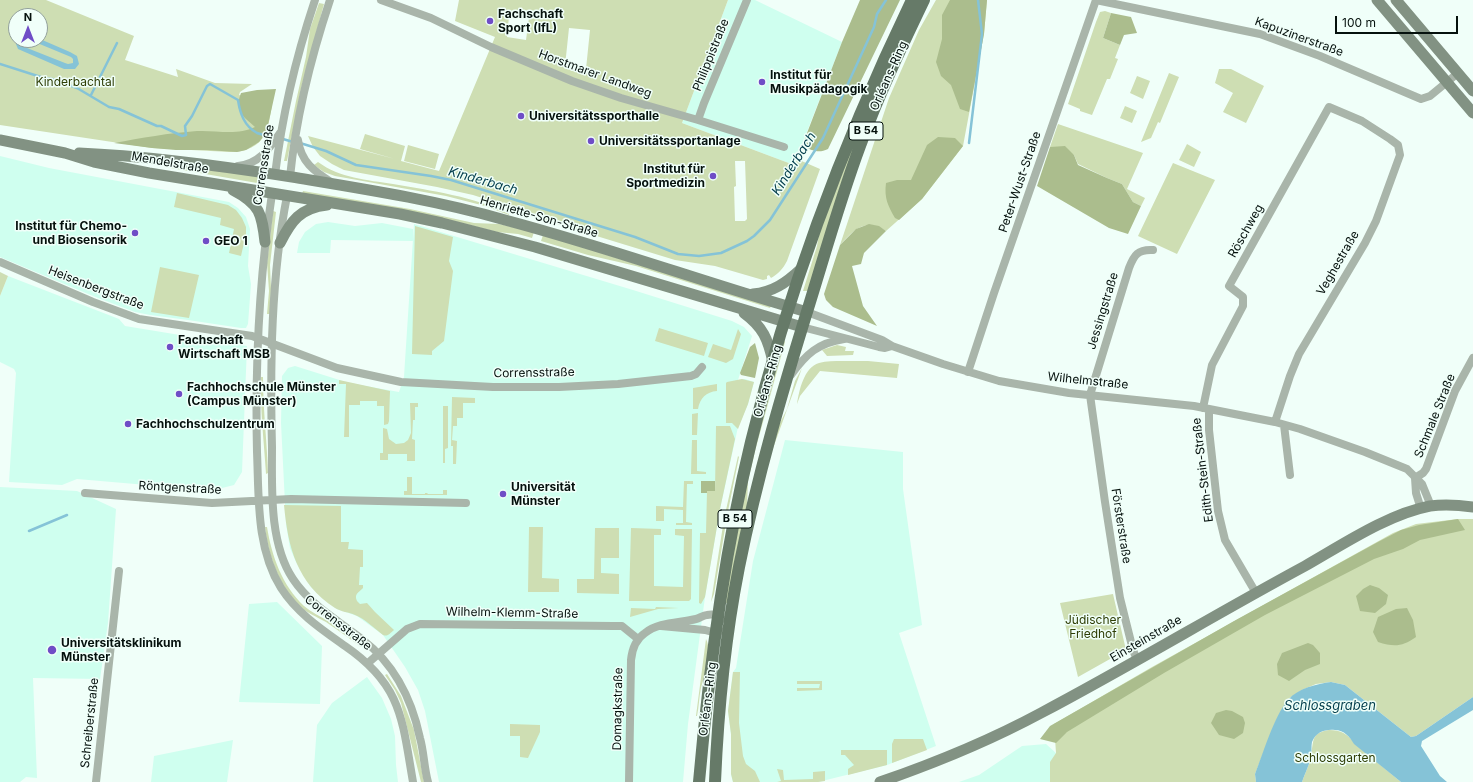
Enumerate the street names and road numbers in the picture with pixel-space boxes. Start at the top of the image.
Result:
street label: Kapuzinerstraße [1253,14,1345,60]
street label: Philippistraße [690,17,732,93]
street label: Orléans-Ring [867,39,911,113]
street label: Horstmarer Landweg [537,47,653,101]
road number: B 54 [849,122,883,140]
street label: Corrensstraße [251,124,277,206]
street label: Peter-Wust-Straße [996,130,1044,234]
street label: Mendelstraße [130,149,210,177]
street label: Henriette-Son-Straße [478,193,600,241]
street label: Röschweg [1225,202,1267,260]
street label: Veghestraße [1314,228,1362,298]
street label: Heisenbergstraße [46,263,146,313]
street label: Jessingstraße [1084,271,1122,351]
street label: Orléans-Ring [751,343,785,419]
street label: Corrensstraße [493,365,575,381]
street label: Wilhelmstraße [1047,370,1129,392]
street label: Schmale Straße [1412,372,1458,460]
street label: Edith-Stein-Straße [1189,417,1217,523]
street label: Röntgenstraße [138,479,222,497]
street label: Försterstraße [1108,487,1134,565]
road number: B 54 [718,510,752,528]
street label: Corrensstraße [302,592,374,654]
street label: Wilhelm-Klemm-Straße [446,605,578,621]
street label: Einsteinstraße [1108,613,1184,665]
street label: Orléans-Ring [696,661,720,737]
street label: Domagkstraße [610,667,626,751]
street label: Schreiberstraße [78,677,102,769]

